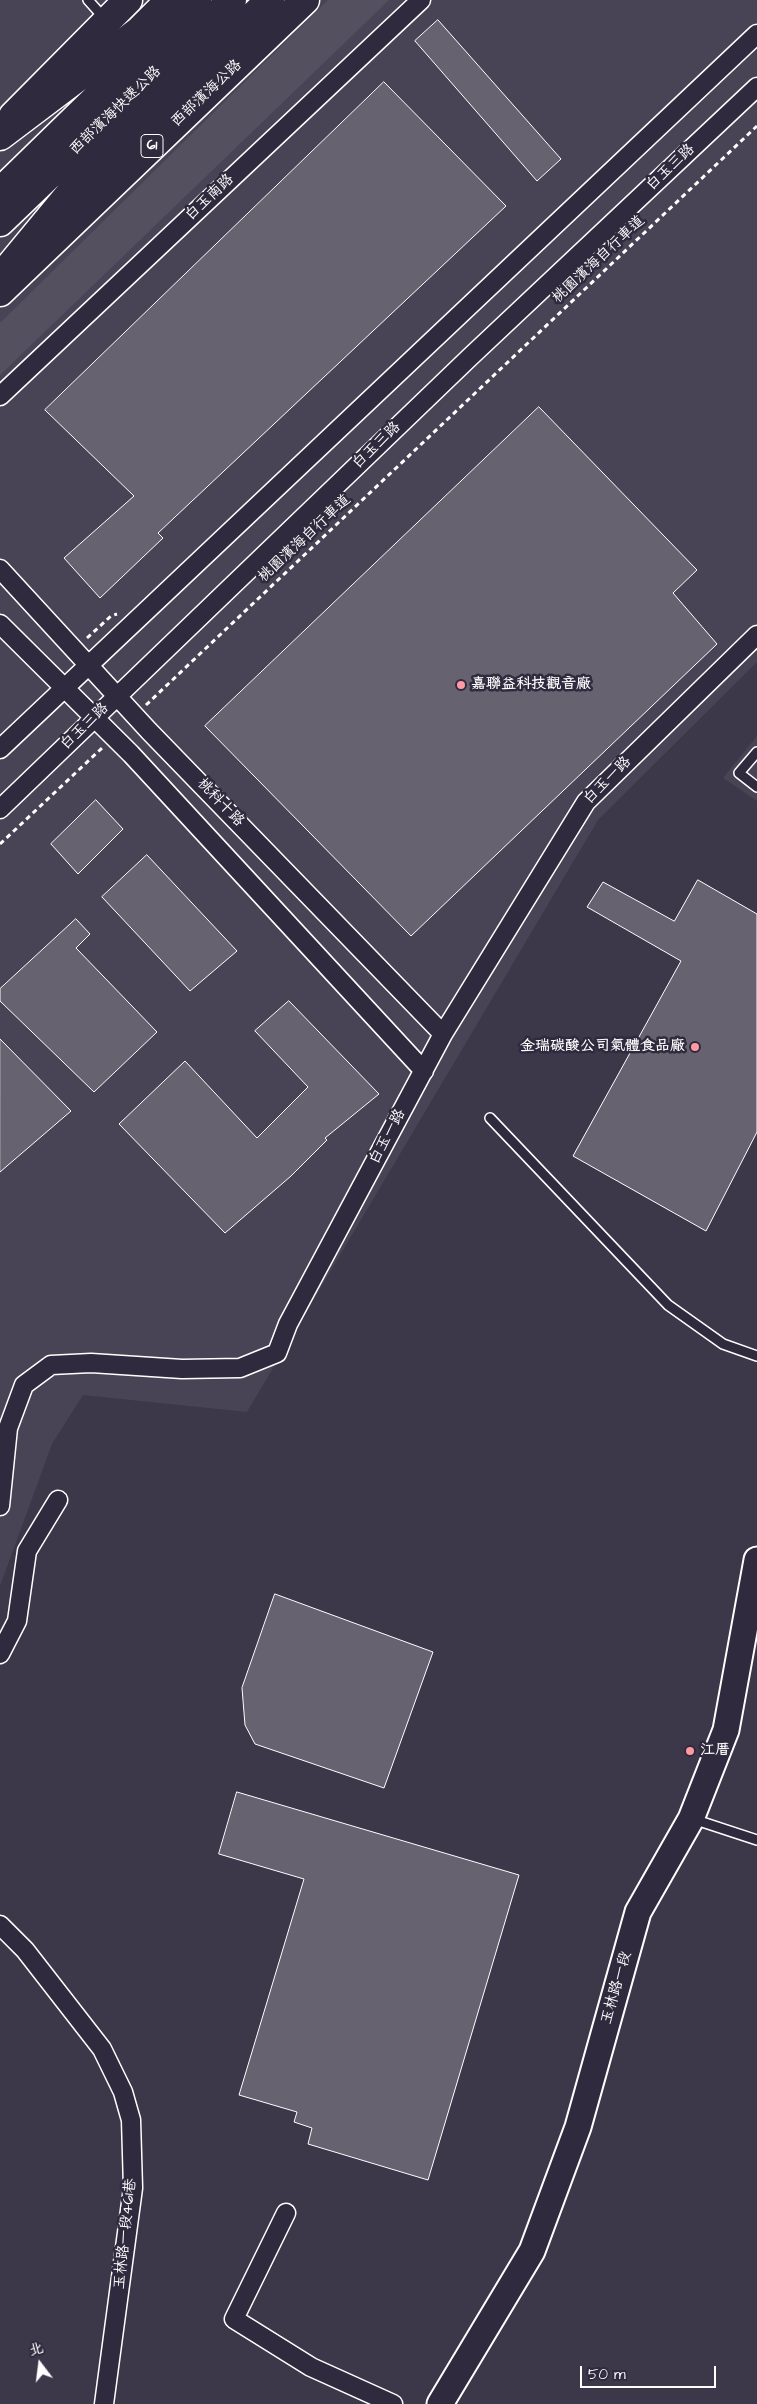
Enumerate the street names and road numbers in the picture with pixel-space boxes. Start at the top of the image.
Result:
street label: 西部濱海公路 [168,57,246,131]
street label: 西部濱海快速公路 [67,63,165,159]
road number: 61 [141,134,163,158]
street label: 白玉三路 [643,141,699,195]
street label: 白玉南路 [182,171,238,225]
street label: 桃園濱海自行車道 [549,212,649,308]
street label: 白玉三路 [349,419,405,473]
street label: 桃園濱海自行車道 [255,491,355,587]
street label: 白玉三路 [57,700,113,754]
street label: 白玉一路 [580,753,636,809]
street label: 桃科十路 [193,775,247,831]
street label: 白玉一路 [366,1106,410,1168]
street label: 玉林路一段 [598,1949,636,2027]
street label: 玉林路一段461巷 [111,2178,141,2290]

